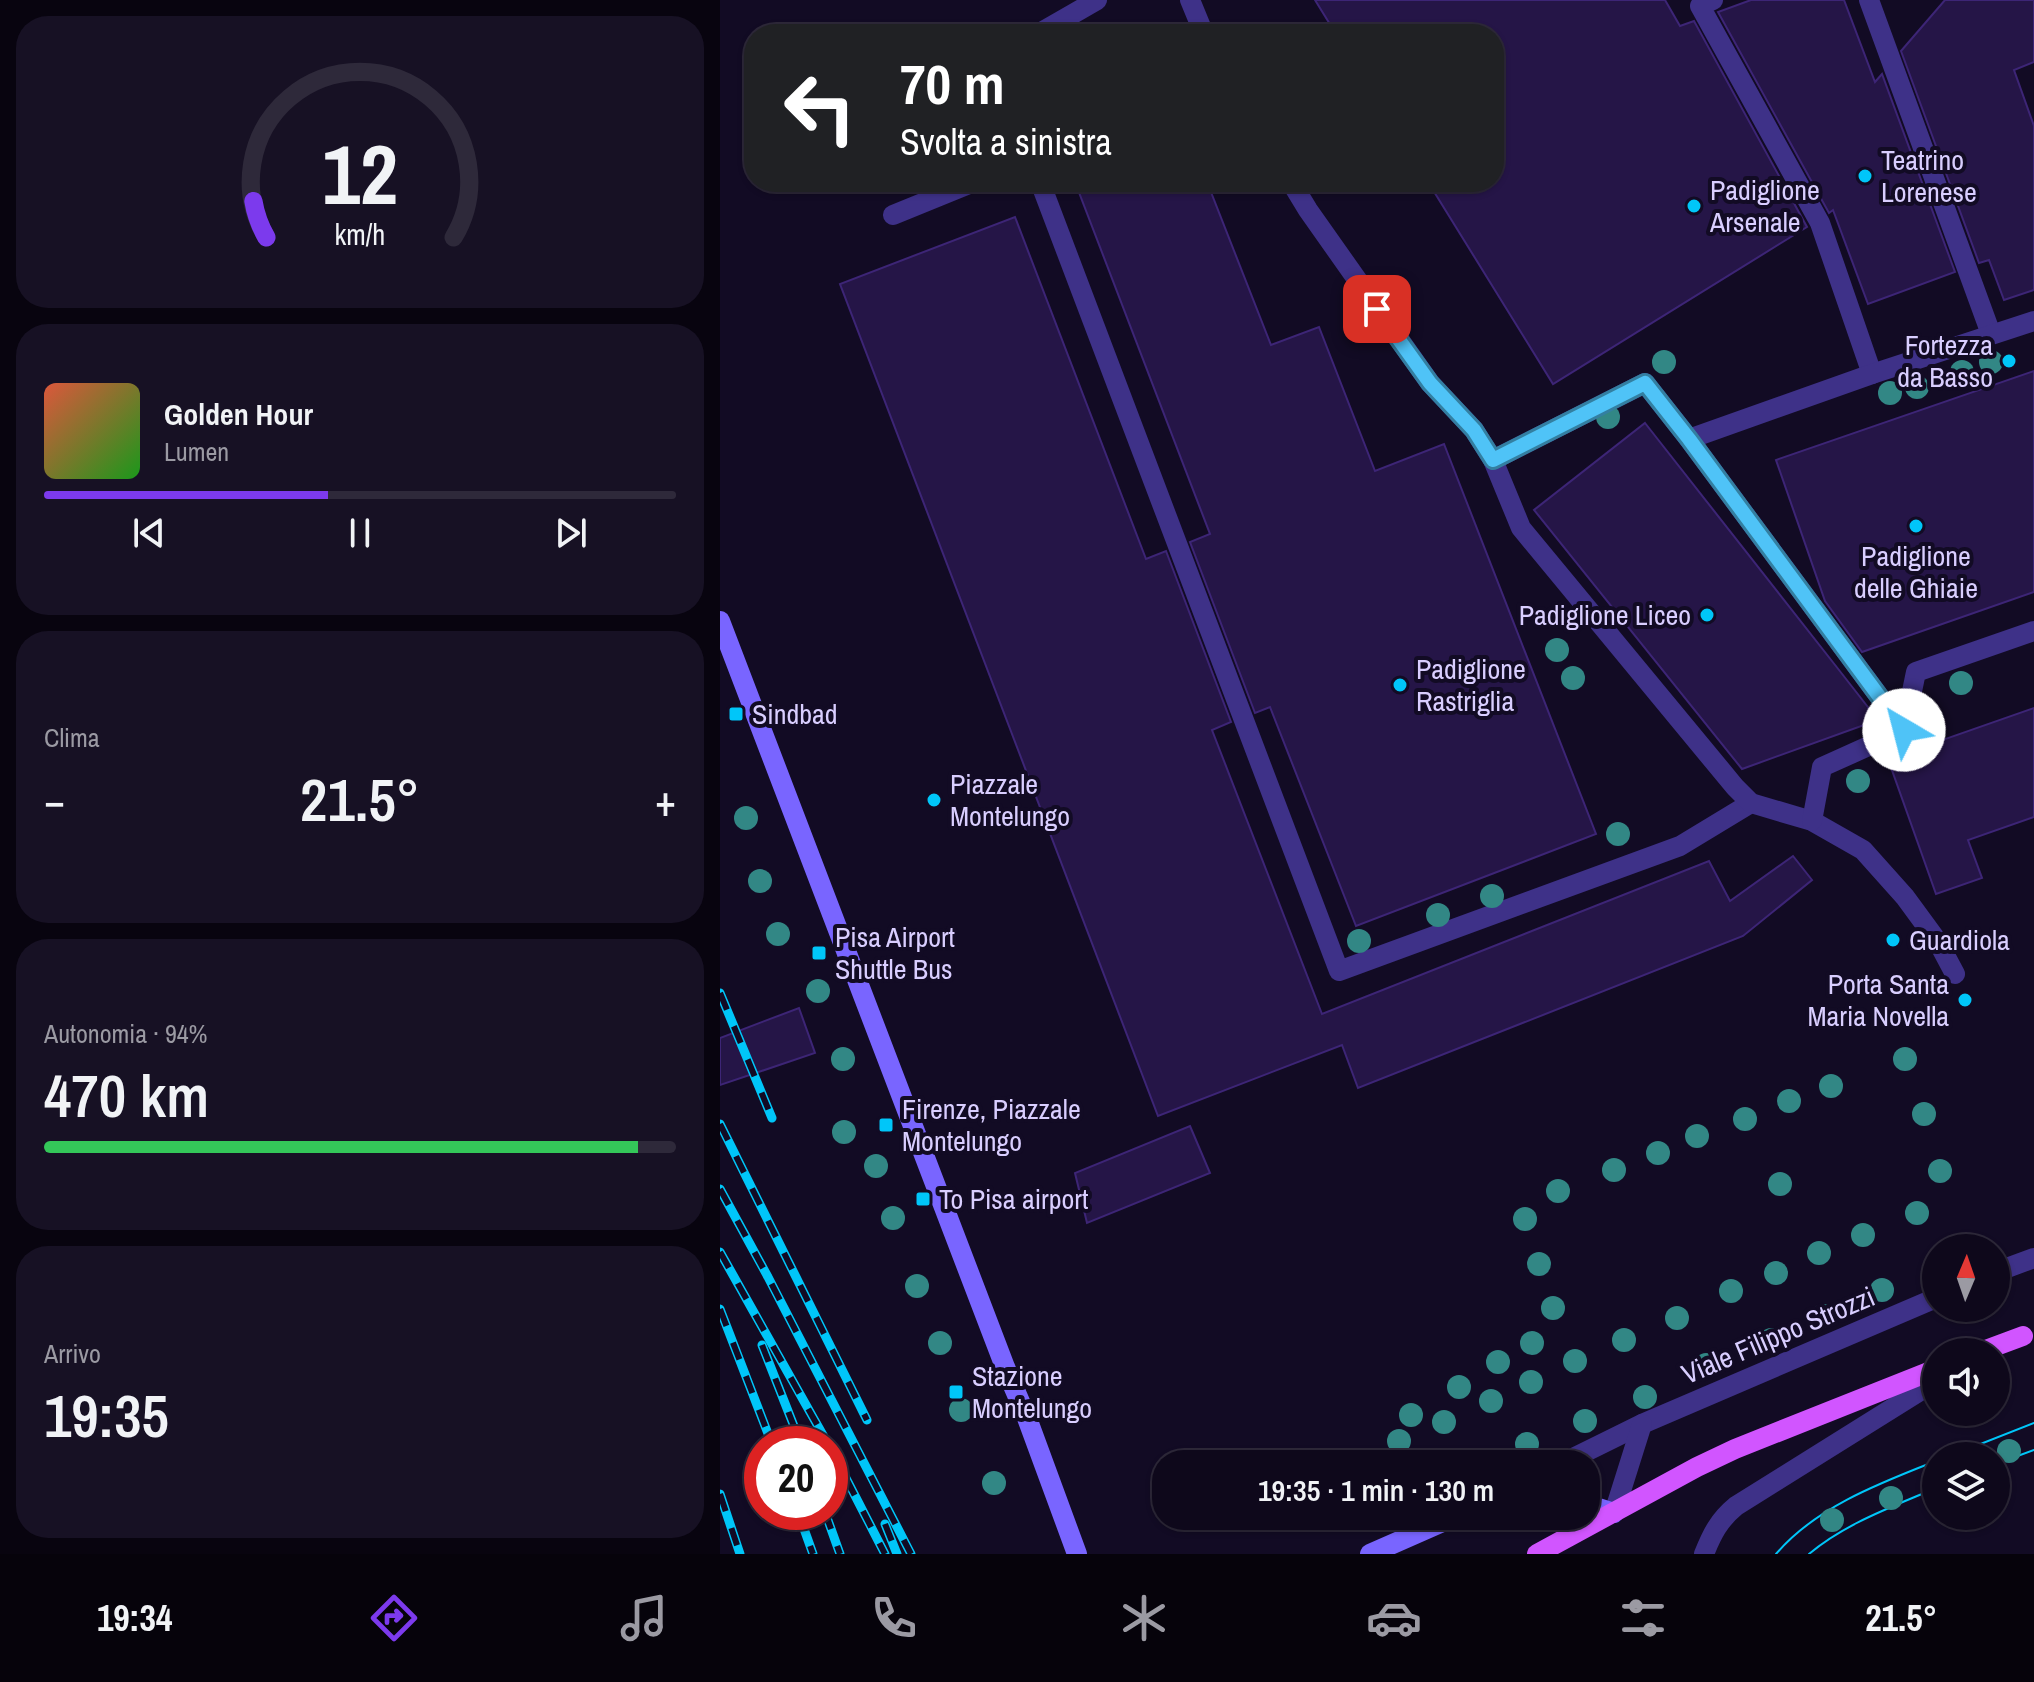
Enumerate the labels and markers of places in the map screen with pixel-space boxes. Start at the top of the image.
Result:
place label: Teatrino Lorenese [1881,141,1977,211]
marker: Teatrino Lorenese [1856,167,1874,185]
place label: Padiglione Arsenale [1709,171,1820,241]
marker: Padiglione Arsenale [1685,197,1703,215]
pin [1343,275,1411,343]
place label: Fortezza da Basso [1897,326,1993,396]
marker: Fortezza da Basso [2000,352,2018,370]
marker: Padiglione delle Ghiaie [1907,517,1925,535]
place label: Padiglione delle Ghiaie [1854,537,1978,607]
place label: Padiglione Liceo [1519,596,1691,634]
marker: Padiglione Liceo [1698,606,1716,624]
place label: Padiglione Rastriglia [1416,650,1526,720]
marker: Padiglione Rastriglia [1391,676,1409,694]
place label: Sindbad [752,695,838,733]
marker: Sindbad [727,705,745,723]
place label: Piazzale Montelungo [950,765,1070,835]
marker: Piazzale Montelungo [925,791,943,809]
place label: Pisa Airport Shuttle Bus [835,918,955,988]
place label: Guardiola [1909,921,2010,959]
marker: Guardiola [1884,931,1902,949]
marker: Pisa Airport Shuttle Bus [810,944,828,962]
place label: Porta Santa Maria Novella [1807,965,1949,1035]
marker: Porta Santa Maria Novella [1956,991,1974,1009]
place label: Firenze, Piazzale Montelungo [902,1090,1081,1160]
marker: Firenze, Piazzale Montelungo [877,1116,895,1134]
place label: To Pisa airport [939,1180,1088,1218]
marker: To Pisa airport [914,1190,932,1208]
place label: Stazione Montelungo [972,1357,1092,1427]
marker: Stazione Montelungo [947,1383,965,1401]

